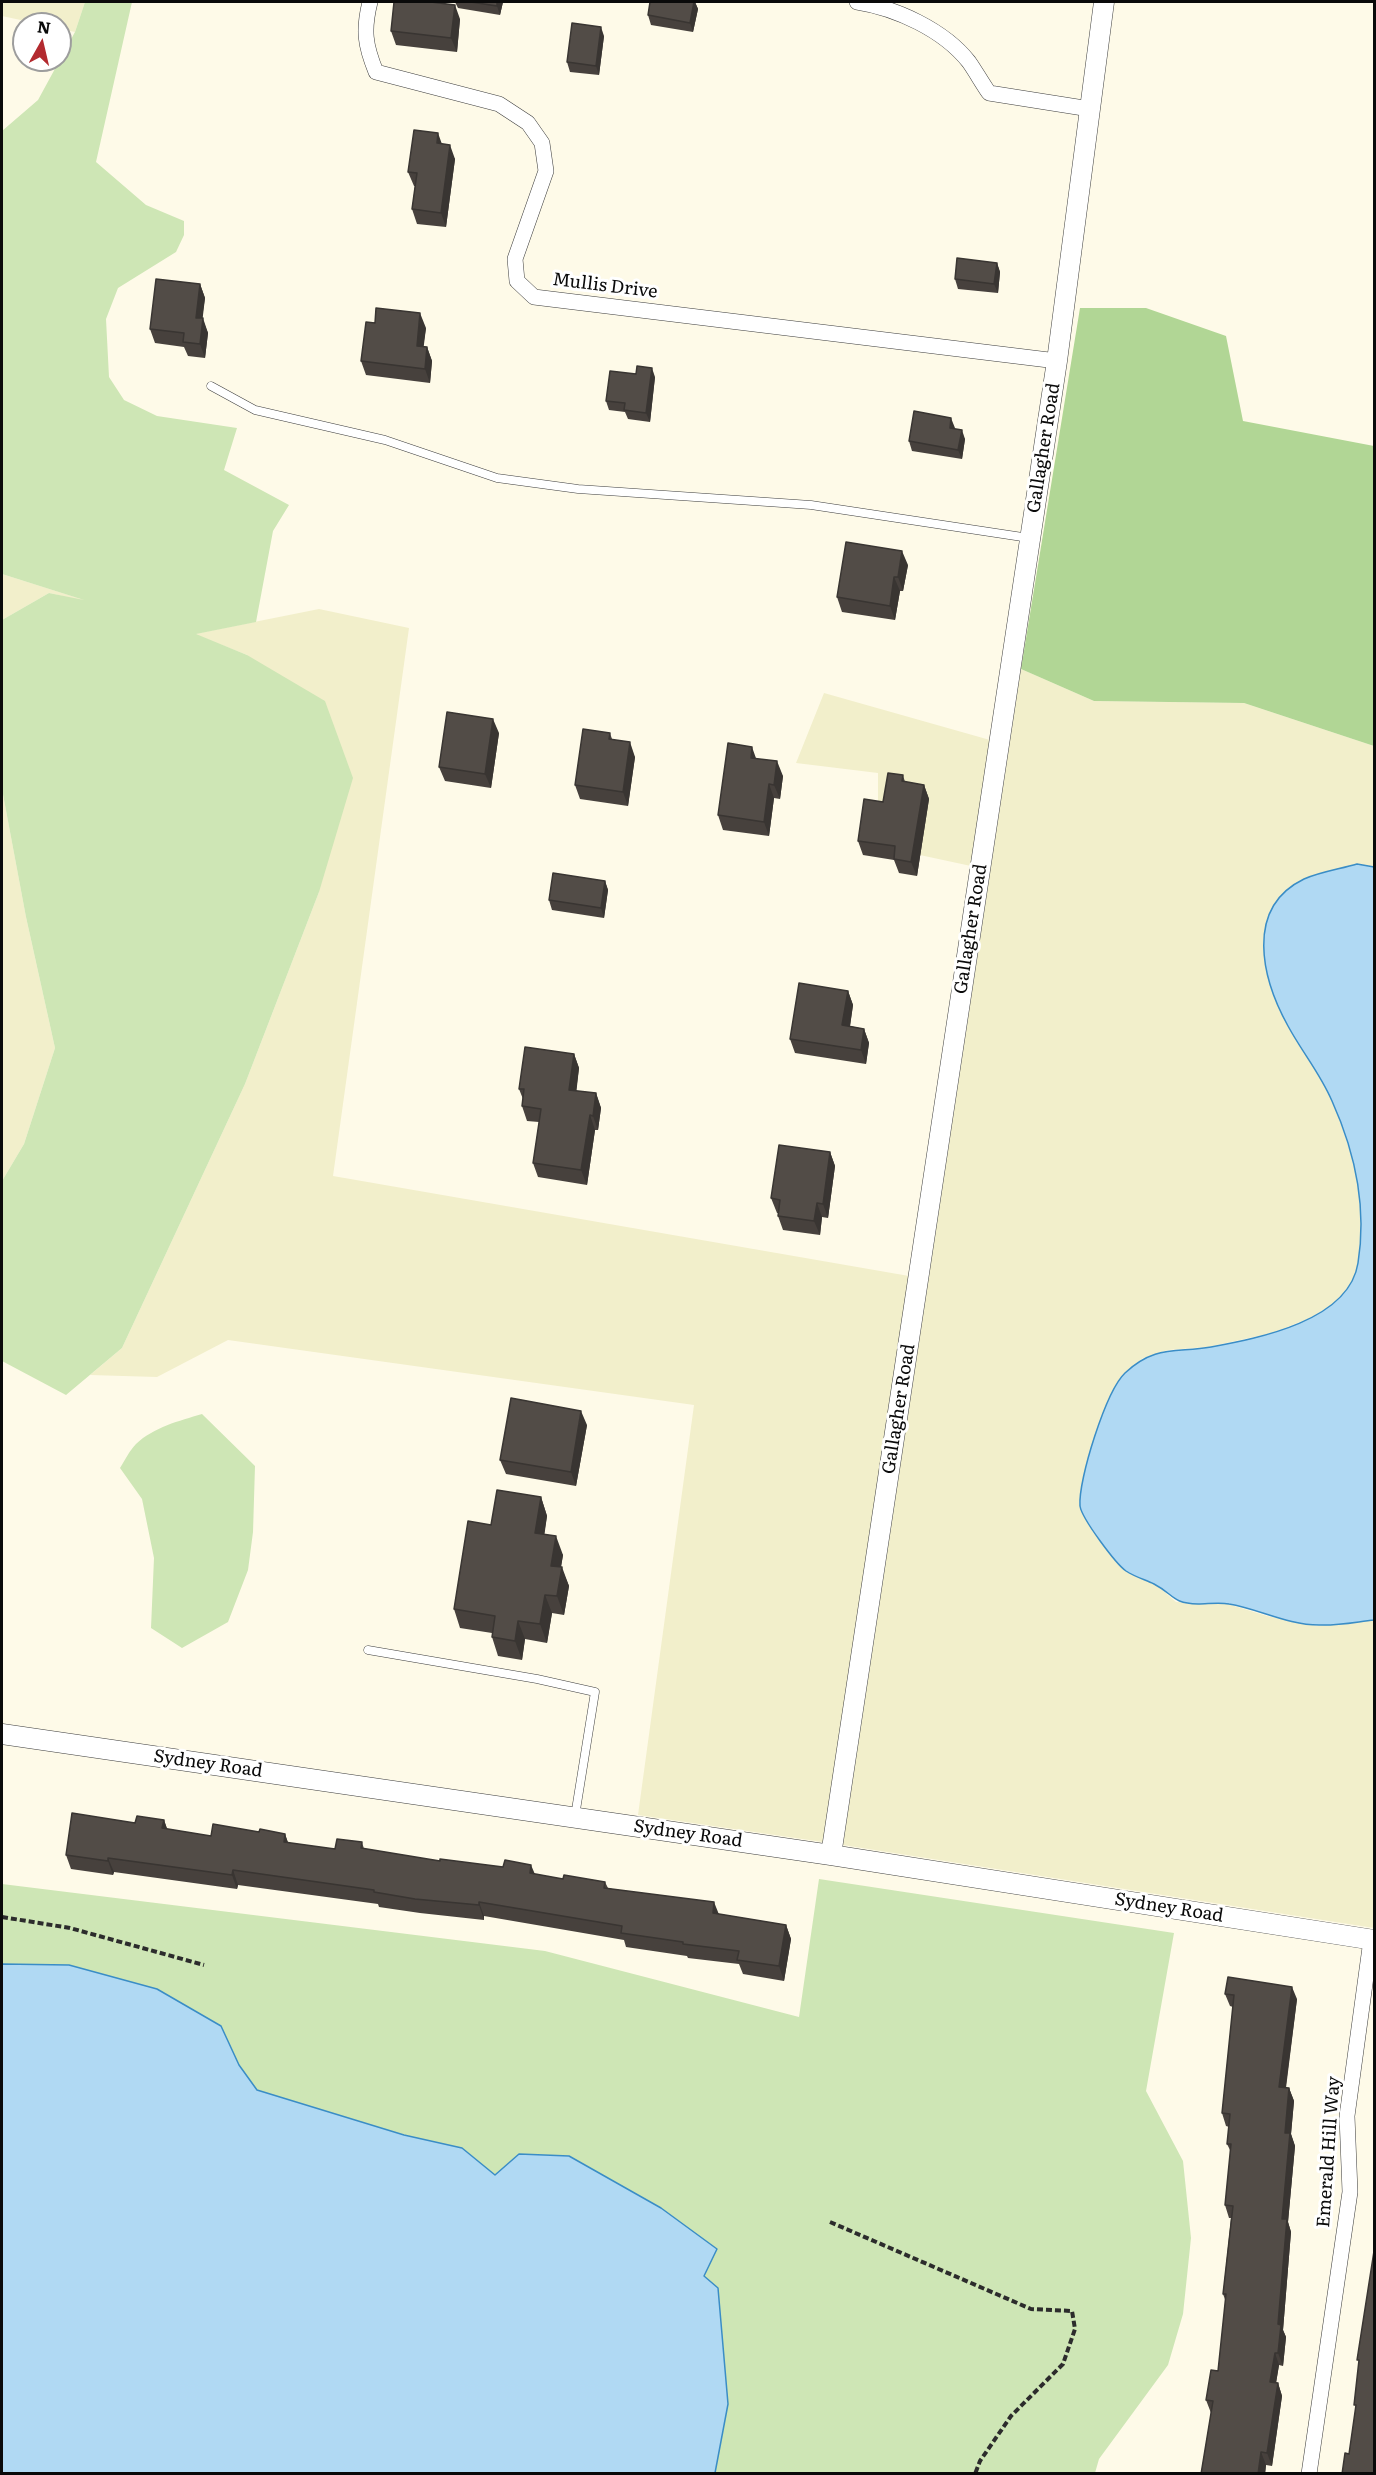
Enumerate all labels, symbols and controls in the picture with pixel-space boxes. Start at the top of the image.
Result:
north arrow [12,12,72,72]
text: N [36,13,53,39]
street label: Mullis Drive [551,269,659,303]
street label: Gallagher Road [1023,381,1065,515]
street label: Gallagher Road [950,862,992,996]
street label: Gallagher Road [878,1342,920,1476]
street label: Sydney Road [152,1746,264,1782]
street label: Sydney Road [632,1816,744,1852]
street label: Sydney Road [1113,1889,1225,1927]
street label: Emerald Hill Way [1313,2075,1345,2229]

